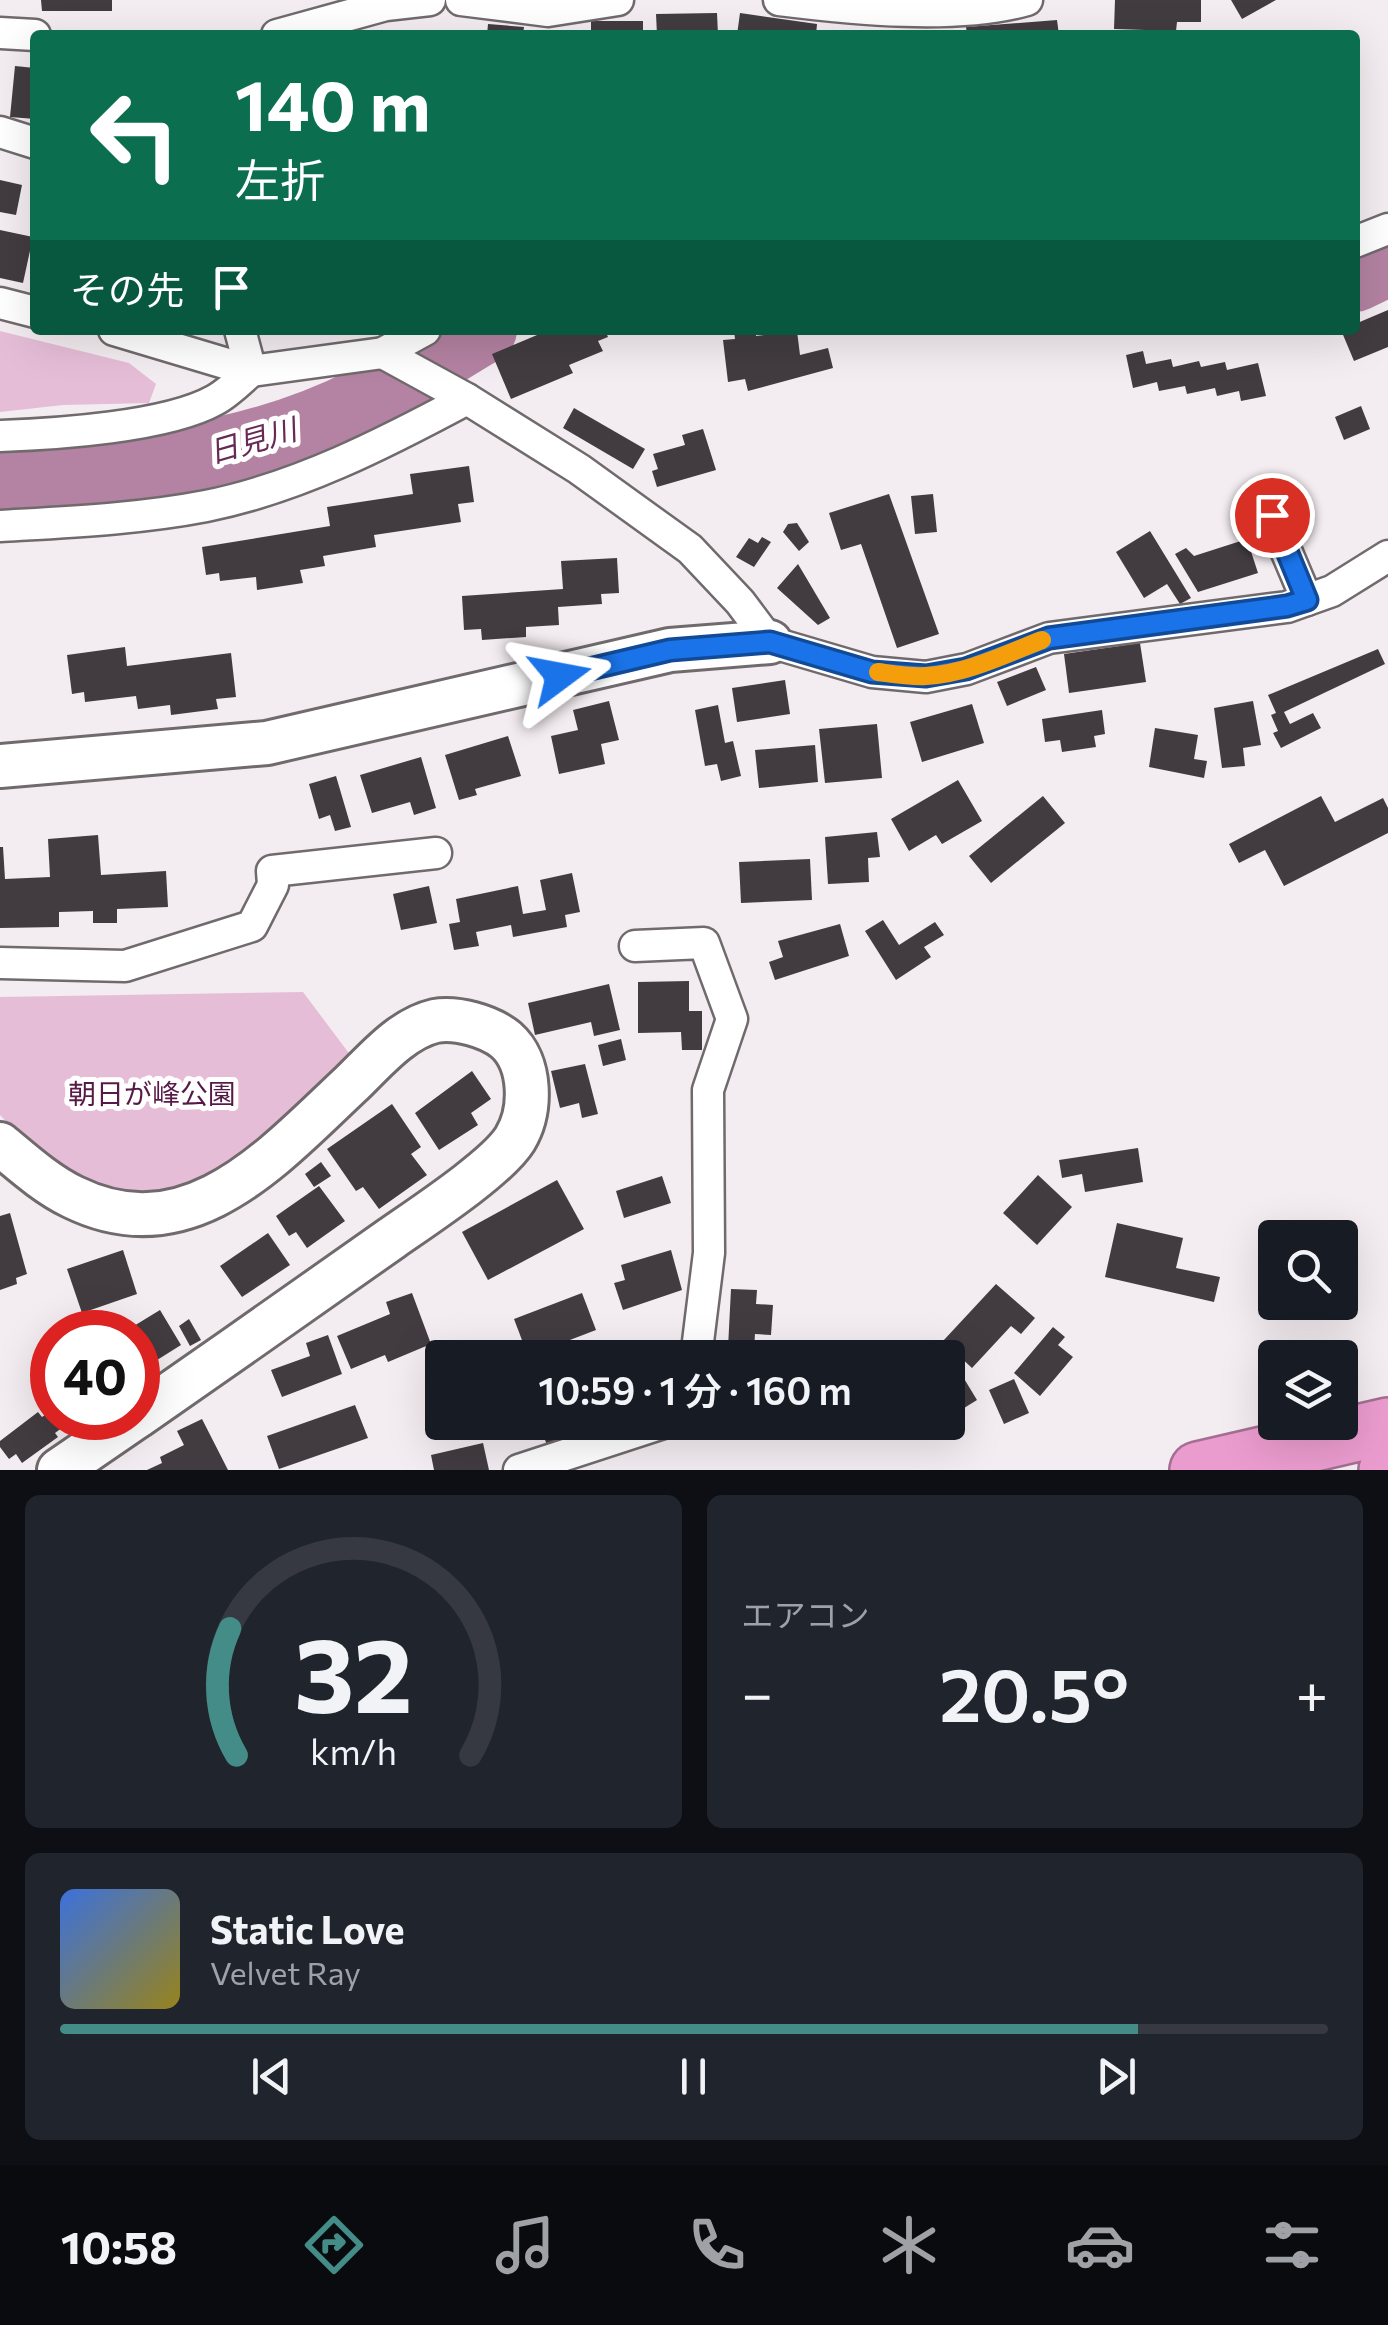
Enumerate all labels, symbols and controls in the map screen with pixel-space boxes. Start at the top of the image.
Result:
text: 140 m [235,60,431,145]
icon: left [70,70,200,200]
text: 左折 [235,151,325,206]
icon: arrive [204,260,259,315]
text: その先 [70,265,184,312]
water label: 日見川 [204,408,303,469]
pin [1230,473,1315,558]
icon: arrive [1245,488,1300,543]
position arrow [508,624,612,728]
park label: 朝日が峰公園 [68,1076,236,1110]
map controls [1258,1220,1358,1440]
button: search [1258,1220,1358,1320]
speed limit sign: 40 [30,1310,160,1440]
button: layers [1258,1340,1358,1440]
text: 10:59 · 1 分 · 160 m [538,1366,852,1413]
text: エアコン [742,1594,870,1634]
text: 32 [294,1607,413,1734]
text: 20.5° [939,1646,1129,1737]
text: − [742,1658,773,1725]
text: + [1296,1658,1328,1725]
text: km/h [310,1729,397,1772]
text: Static Love [210,1905,405,1952]
text: Velvet Ray [210,1952,361,1992]
icon: previous [244,2049,299,2104]
icon: pause [666,2049,721,2104]
icon: next [1089,2049,1144,2104]
icon: directions [299,2210,369,2280]
icon: music [490,2210,560,2280]
icon: phone [682,2210,752,2280]
icon: climate [874,2210,944,2280]
icon: car [1065,2210,1135,2280]
icon: filters [1257,2210,1327,2280]
text: 10:58 [61,2218,177,2273]

